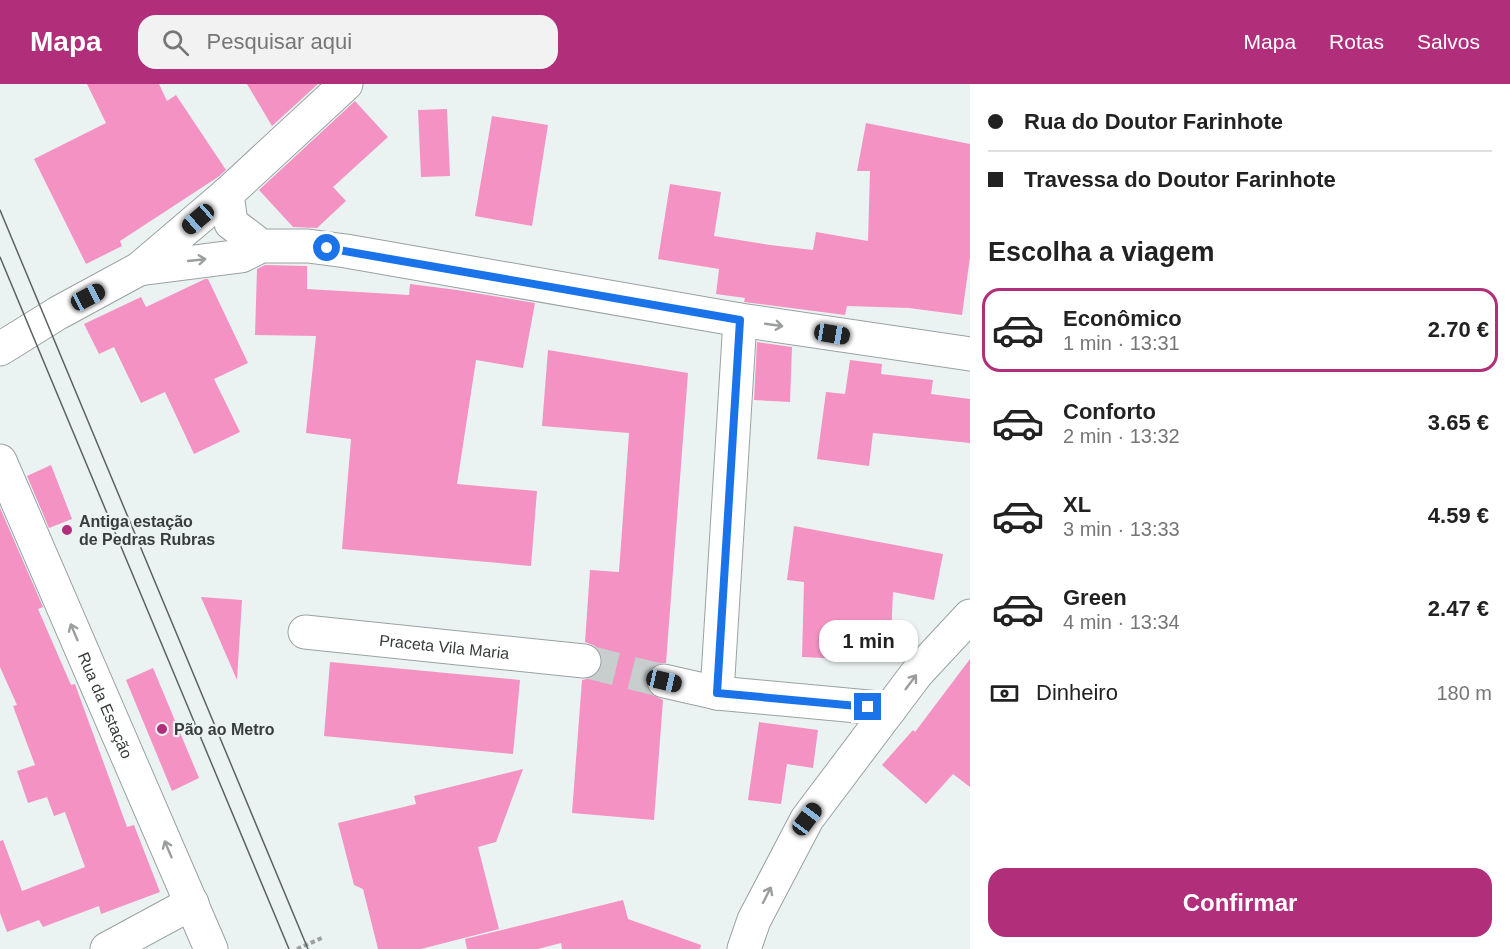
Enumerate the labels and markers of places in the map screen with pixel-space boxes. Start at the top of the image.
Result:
place label: Antiga estação de Pedras Rubras [79,513,215,548]
marker: Antiga estação de Pedras Rubras [60,523,74,537]
place label: Pão ao Metro [174,721,275,738]
marker: Pão ao Metro [155,722,169,736]

